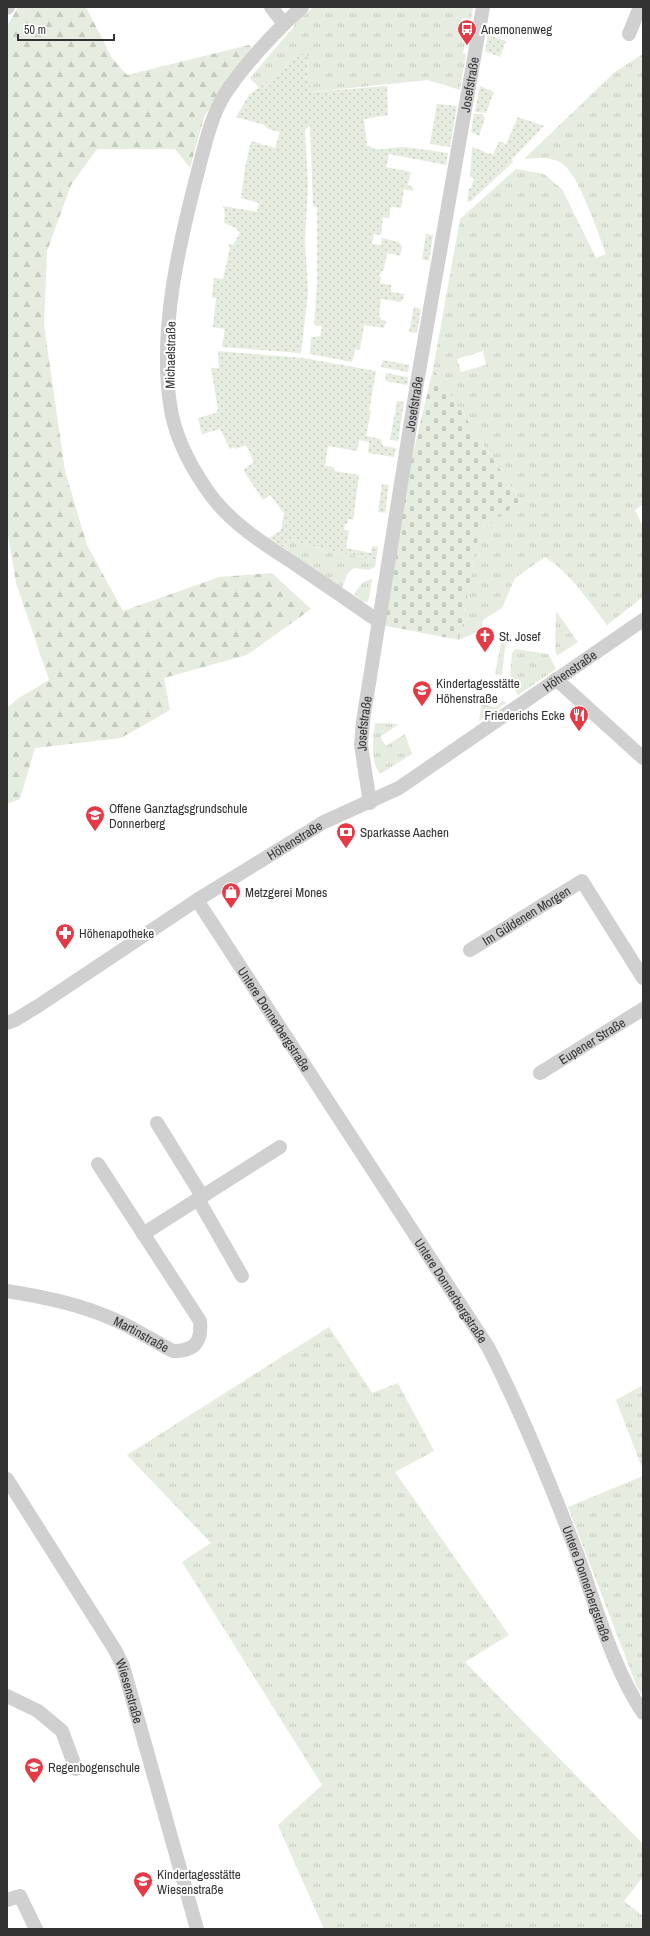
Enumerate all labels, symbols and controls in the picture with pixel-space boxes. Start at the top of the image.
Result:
scale bar [18,16,114,42]
bus stop icon: Anemonenweg [456,18,478,46]
place label: Anemonenweg [480,21,552,38]
text: 50 m [24,22,46,38]
street label: Josefstraße [457,56,483,114]
street label: Michaelstraße [161,321,180,389]
street label: Josefstraße [401,375,427,433]
church icon: St. Josef [474,625,496,653]
place label: St. Josef [499,628,541,645]
street label: Höhenstraße [540,646,600,695]
place label: Kindertagesstätte Höhenstraße [436,675,520,707]
school or university icon: Kindertagesstätte Höhenstraße [411,679,433,707]
street label: Josefstraße [353,695,376,753]
restaurant icon: Friederichs Ecke [568,704,590,732]
place label: Friederichs Ecke [484,707,565,724]
place label: Offene Ganztagsgrundschule Donnerberg [109,800,248,832]
school or university icon: Offene Ganztagsgrundschule Donnerberg [84,804,106,832]
street label: Höhenstraße [264,817,326,864]
bank icon: Sparkasse Aachen [335,821,357,849]
place label: Sparkasse Aachen [360,824,449,841]
shop icon: Metzgerei Mones [220,881,242,909]
street label: Im Güldenen Morgen [479,882,574,949]
place label: Metzgerei Mones [245,884,327,901]
pharmacy icon: Höhenapotheke [54,922,76,950]
place label: Höhenapotheke [79,925,154,942]
street label: Untere Donnerbergstraße [234,964,314,1075]
street label: Eupener Straße [556,1014,629,1068]
street label: Untere Donnerbergstraße [411,1235,491,1346]
street label: Martinstraße [111,1312,172,1356]
street label: Untere Donnerbergstraße [558,1523,615,1644]
street label: Wiesenstraße [112,1656,147,1725]
school or university icon: Regenbogenschule [23,1756,45,1784]
place label: Regenbogenschule [48,1759,140,1776]
place label: Kindertagesstätte Wiesenstraße [157,1866,241,1898]
school or university icon: Kindertagesstätte Wiesenstraße [132,1870,154,1898]

